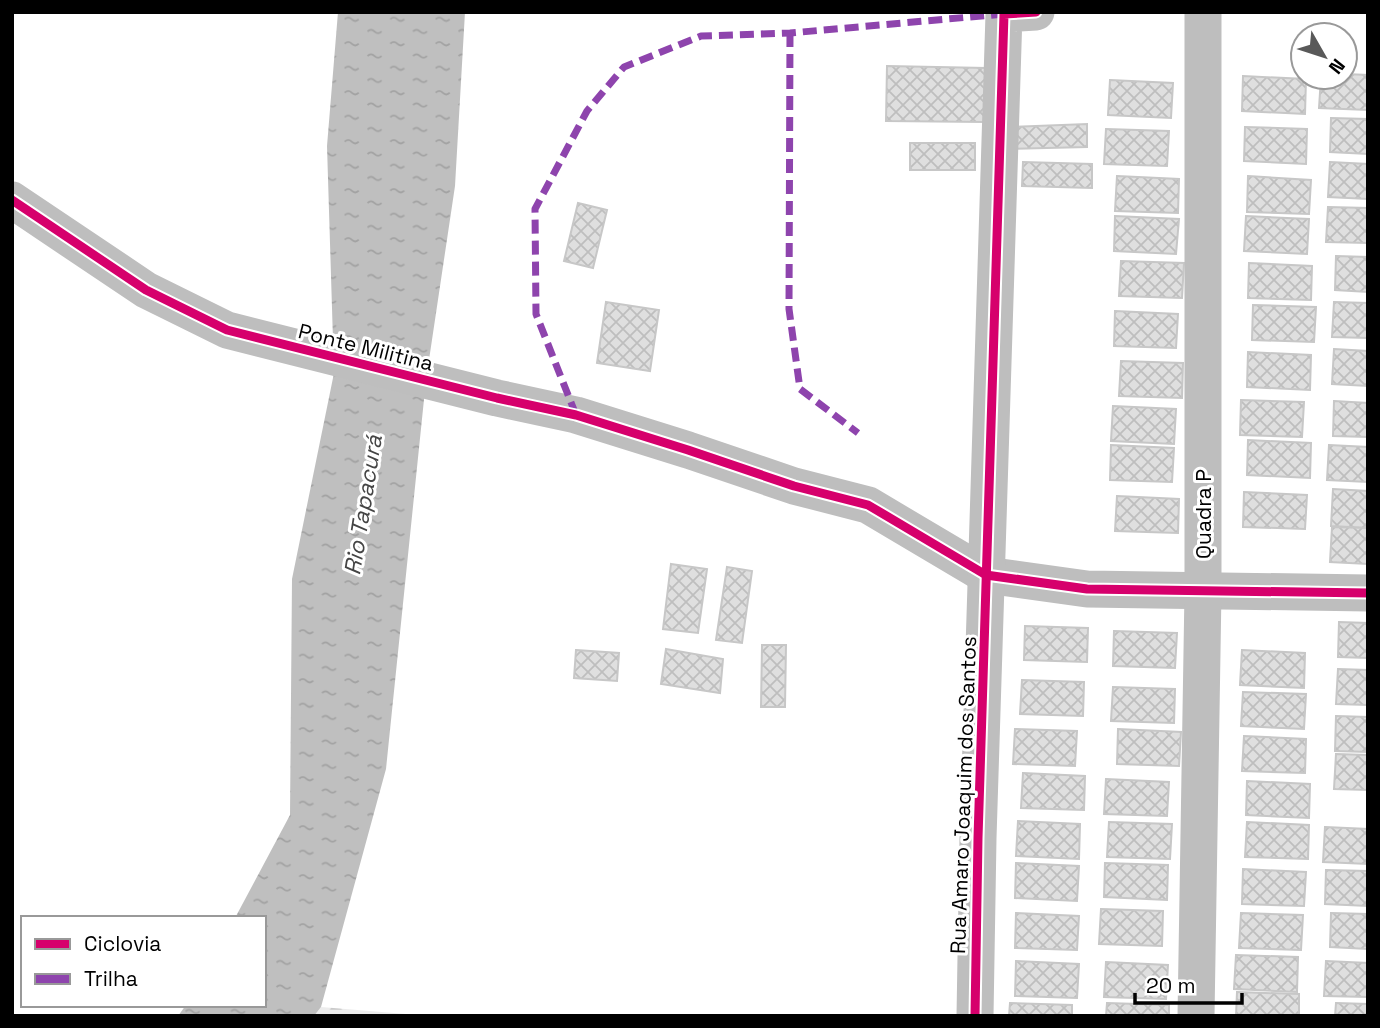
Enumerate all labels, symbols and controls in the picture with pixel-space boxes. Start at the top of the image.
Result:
north arrow [1289,21,1359,91]
text: N [1323,54,1351,79]
street label: Ponte Militina [296,317,436,377]
water label: Rio Tapacurá [337,432,389,577]
street label: Quadra P [1190,469,1217,559]
street label: Rua Amaro Joaquim dos Santos [944,636,982,954]
legend [21,916,266,1007]
text: Ciclovia [84,930,161,957]
scale bar [1135,962,1242,1006]
text: Trilha [84,965,138,992]
text: 20 m [1146,972,1196,999]

